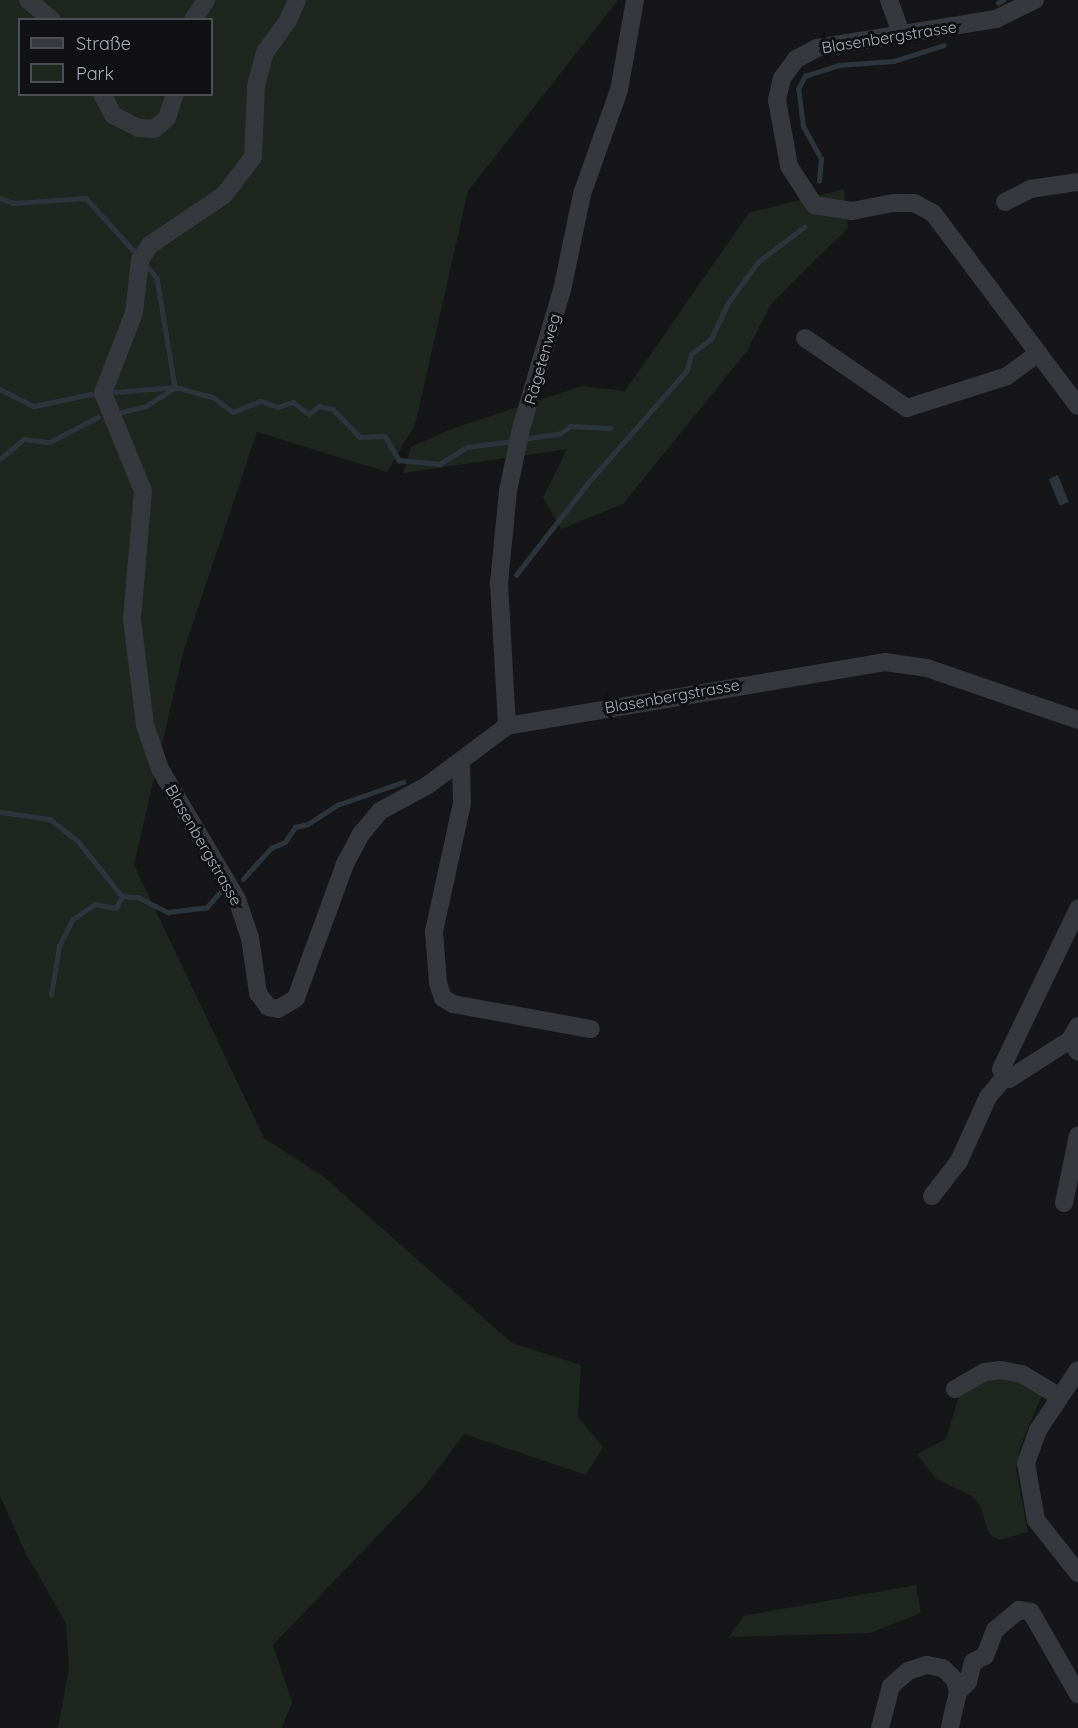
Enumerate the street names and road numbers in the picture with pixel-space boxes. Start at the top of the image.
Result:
street label: Blasenbergstrasse [820,17,958,57]
street label: Rägetenweg [520,311,564,407]
street label: Blasenbergstrasse [603,675,741,717]
street label: Blasenbergstrasse [162,781,246,909]

